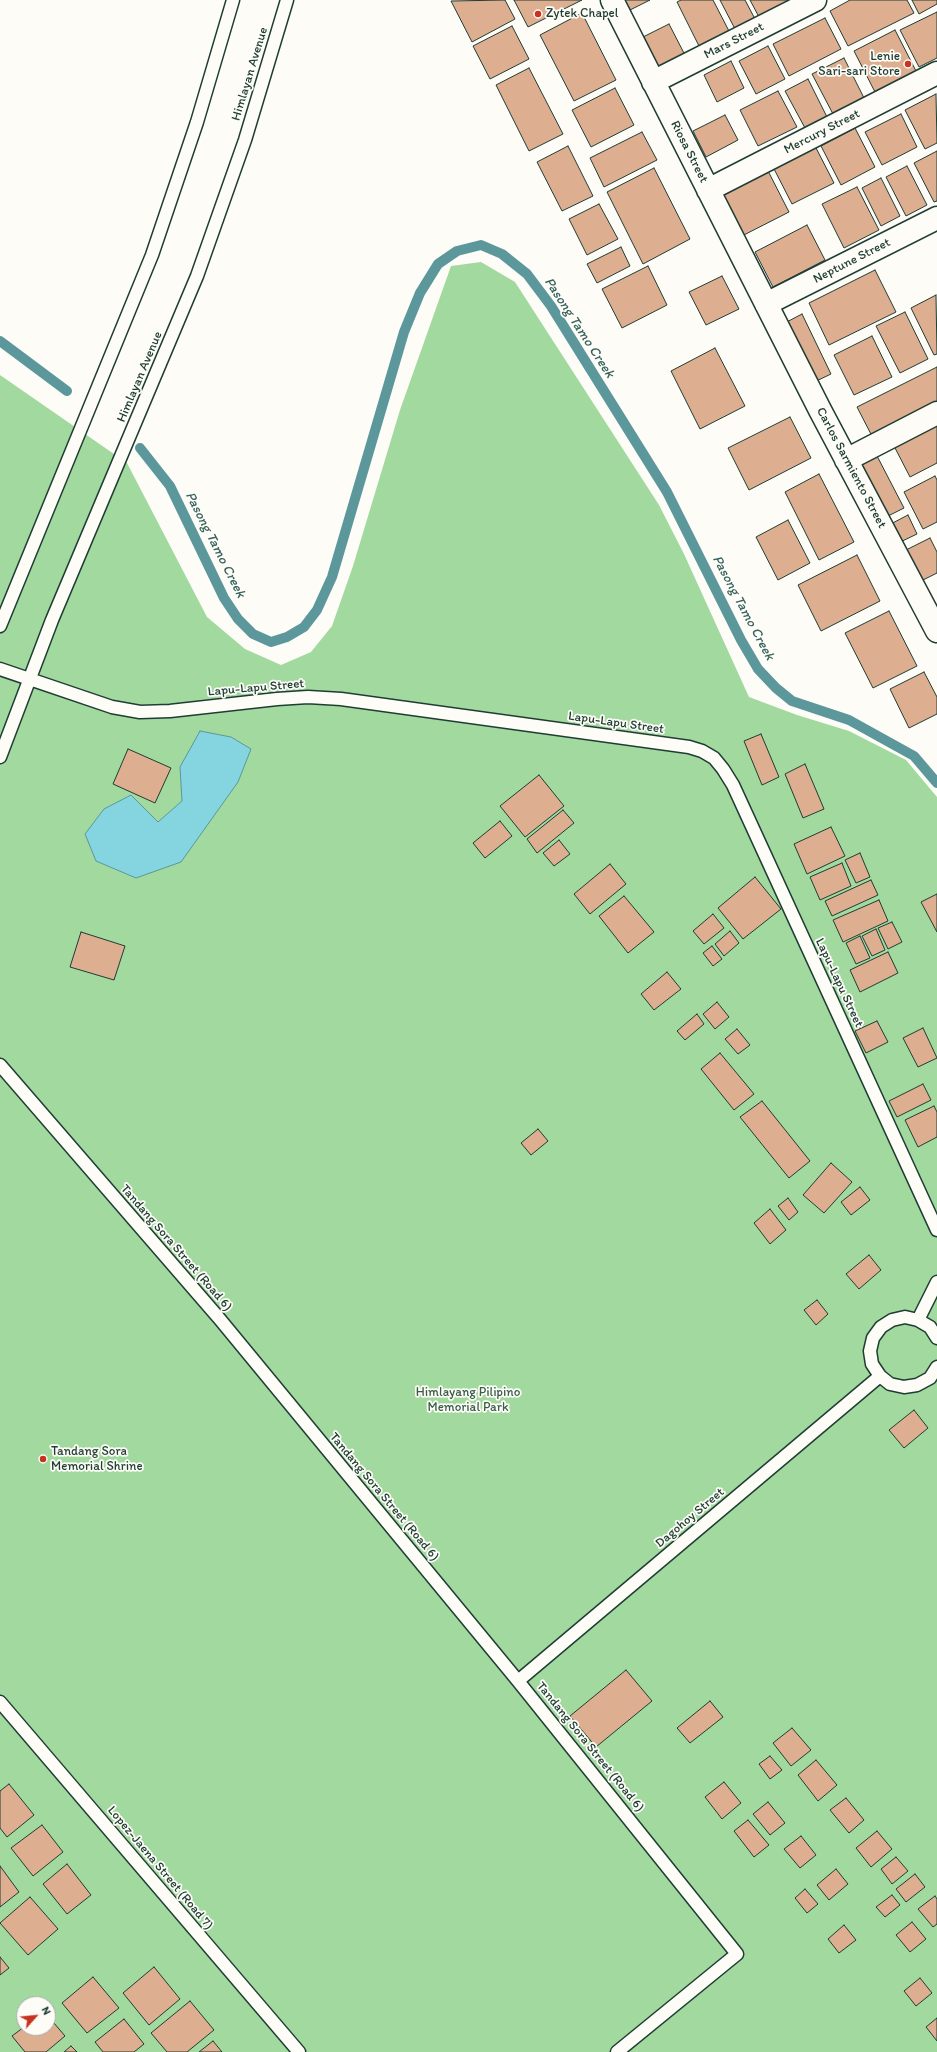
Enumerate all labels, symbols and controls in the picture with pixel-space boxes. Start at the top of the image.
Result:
place label: Zytek Chapel [546,6,618,22]
marker: Zytek Chapel [533,9,543,19]
street label: Mars Street [701,19,767,63]
street label: Himlayan Avenue [228,25,272,123]
place label: Lenie Sari-sari Store [818,49,900,80]
marker: Lenie Sari-sari Store [903,59,913,69]
street label: Mercury Street [781,106,863,158]
street label: Riosa Street [667,118,711,186]
street label: Neptune Street [811,235,893,287]
water label: Pasong Tamo Creek [540,274,618,382]
street label: Himlayan Avenue [114,329,166,425]
street label: Carlos Sarmiento Street [812,405,890,531]
water label: Pasong Tamo Creek [181,489,249,601]
water label: Pasong Tamo Creek [708,553,778,663]
street label: Lapu-Lapu Street [207,676,305,700]
street label: Lapu-Lapu Street [567,709,665,737]
street label: Lapu-Lapu Street [811,936,867,1030]
street label: Tandang Sora Street (Road 6) [117,1182,235,1314]
park label: Himlayang Pilipino Memorial Park [416,1385,520,1416]
street label: Tandang Sora Street (Road 6) [326,1430,442,1564]
place label: Tandang Sora Memorial Shrine [51,1444,143,1475]
marker: Tandang Sora Memorial Shrine [38,1454,48,1464]
street label: Dagohoy Street [652,1485,728,1551]
street label: Tandang Sora Street (Road 6) [533,1679,647,1815]
street label: Lopez-Jaena Street (Road 7) [104,1803,216,1933]
north arrow [16,1996,56,2036]
text: N [39,2005,54,2017]

